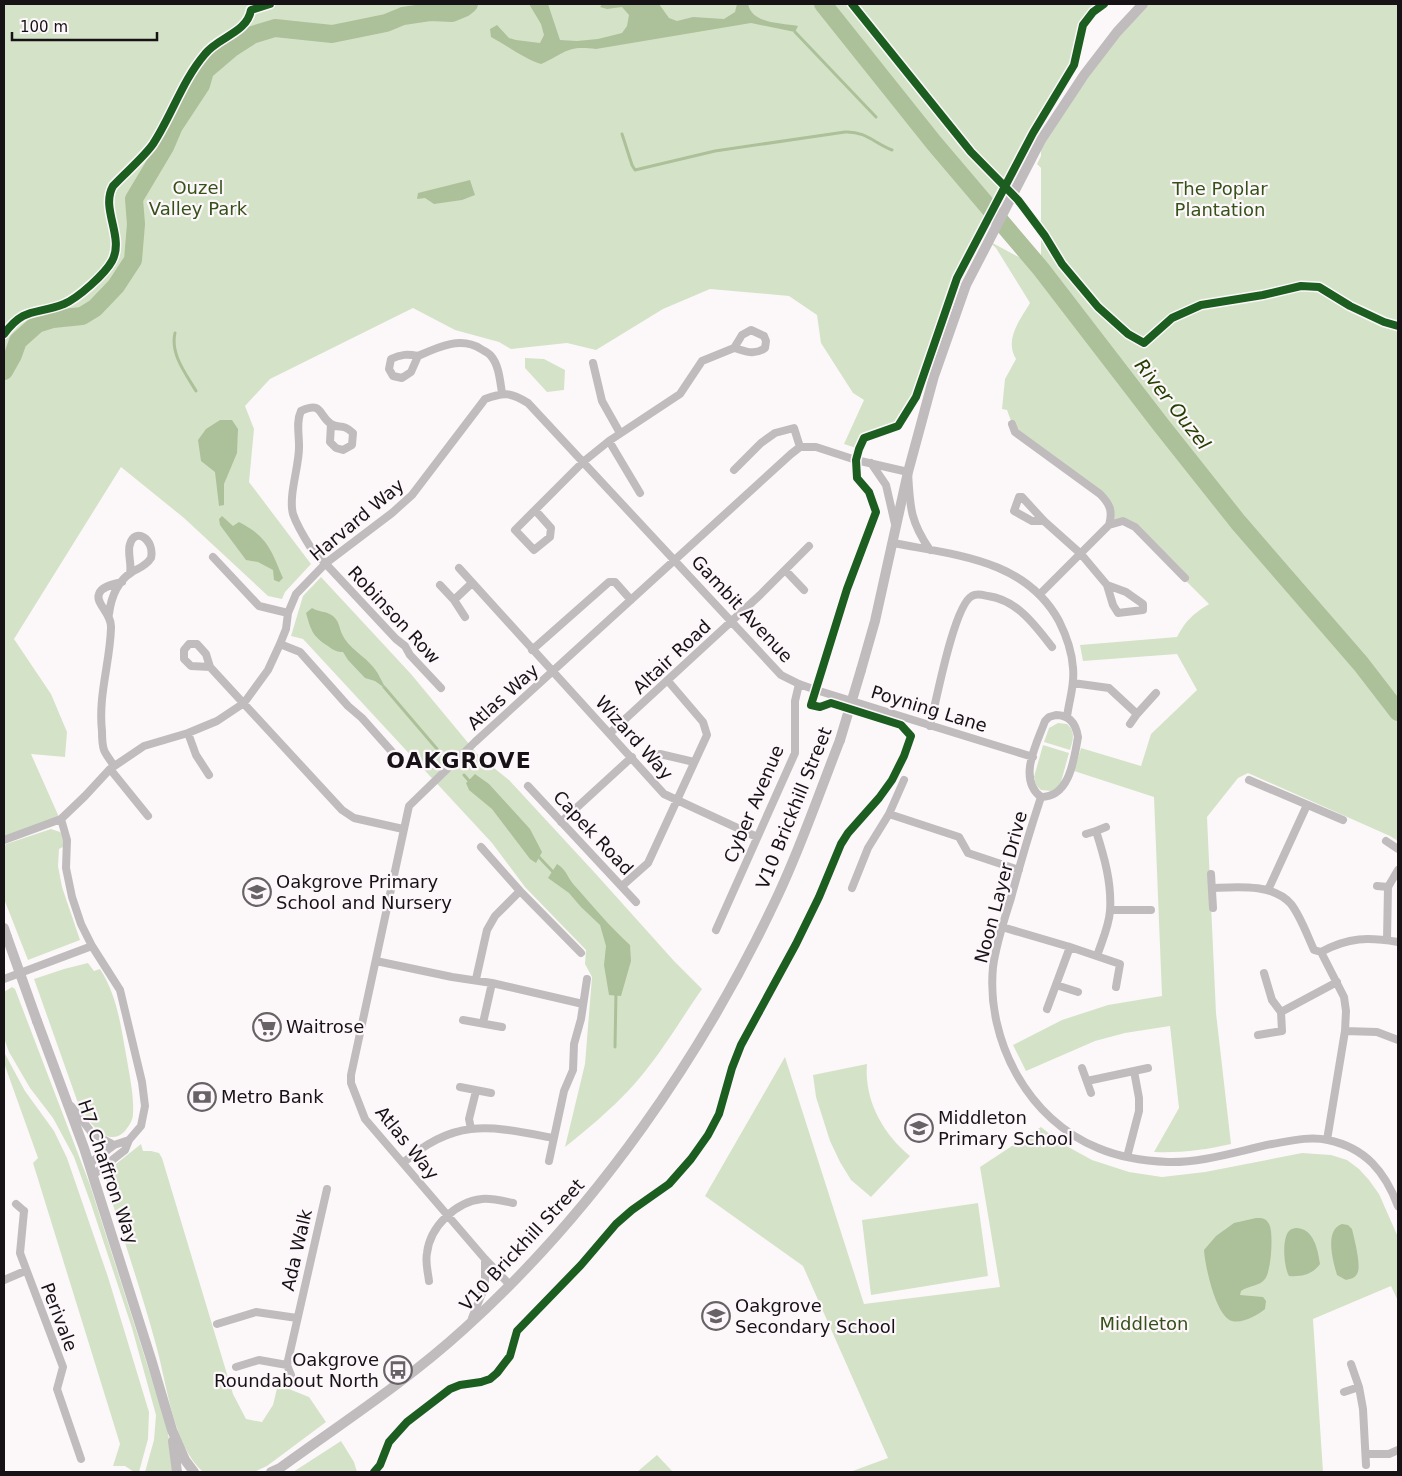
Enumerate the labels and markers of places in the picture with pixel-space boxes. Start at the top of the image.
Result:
place label: Oakgrove Primary School and Nursery [276,871,452,913]
school or university icon: Oakgrove Primary School and Nursery [242,877,272,907]
supermarket icon: Waitrose [252,1012,282,1042]
place label: Waitrose [286,1016,364,1037]
bank icon: Metro Bank [187,1082,217,1112]
place label: Metro Bank [221,1086,324,1107]
place label: Middleton Primary School [938,1107,1073,1149]
school or university icon: Middleton Primary School [904,1113,934,1143]
place label: Oakgrove Secondary School [735,1295,896,1337]
school or university icon: Oakgrove Secondary School [701,1301,731,1331]
place label: Oakgrove Roundabout North [214,1349,379,1391]
bus stop icon: Oakgrove Roundabout North [383,1355,413,1385]

